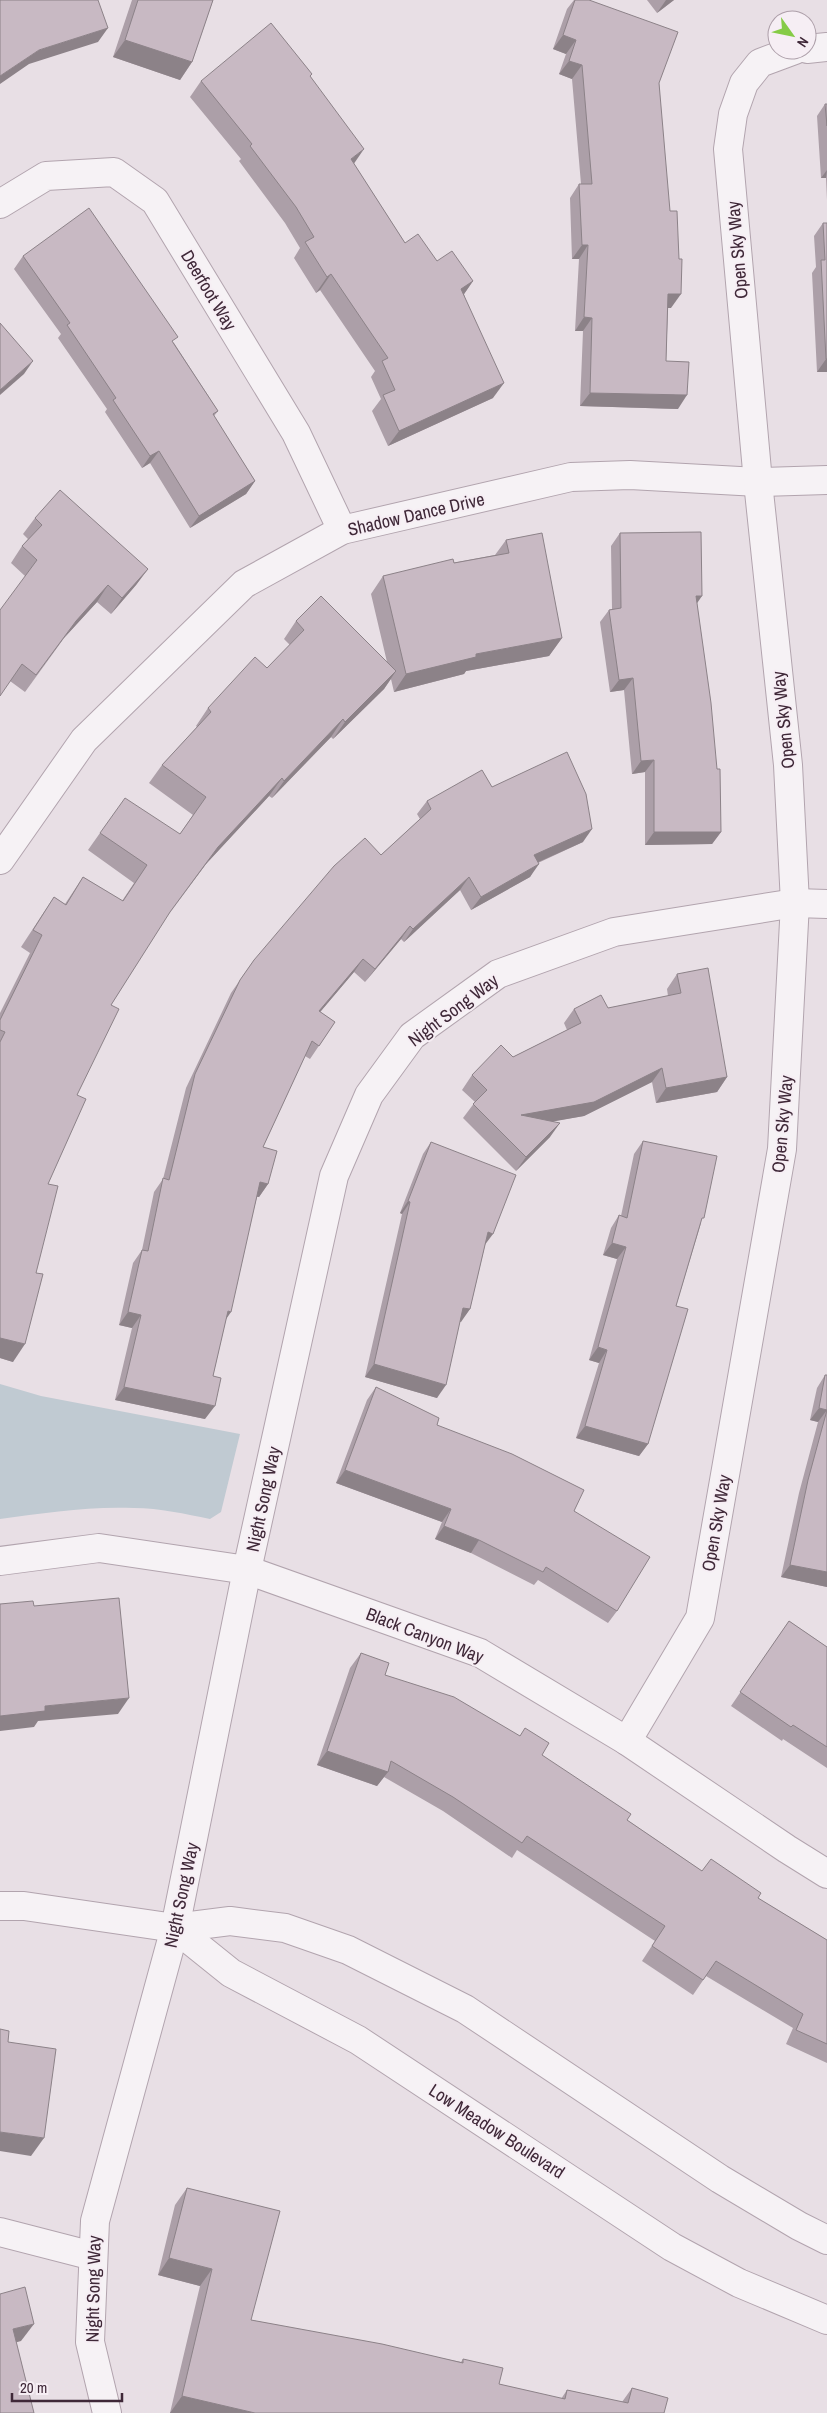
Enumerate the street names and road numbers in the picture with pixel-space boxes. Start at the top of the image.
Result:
street label: Open Sky Way [720,200,754,300]
street label: Deerfoot Way [175,245,243,335]
street label: Shadow Dance Drive [345,486,487,542]
street label: Open Sky Way [765,669,801,770]
street label: Night Song Way [403,967,504,1052]
street label: Open Sky Way [765,1074,799,1174]
street label: Night Song Way [240,1443,286,1554]
street label: Open Sky Way [695,1472,737,1573]
street label: Black Canyon Way [363,1601,488,1669]
street label: Night Song Way [158,1839,204,1950]
street label: Low Meadow Boulevard [424,2078,570,2184]
street label: Night Song Way [80,2235,106,2343]

